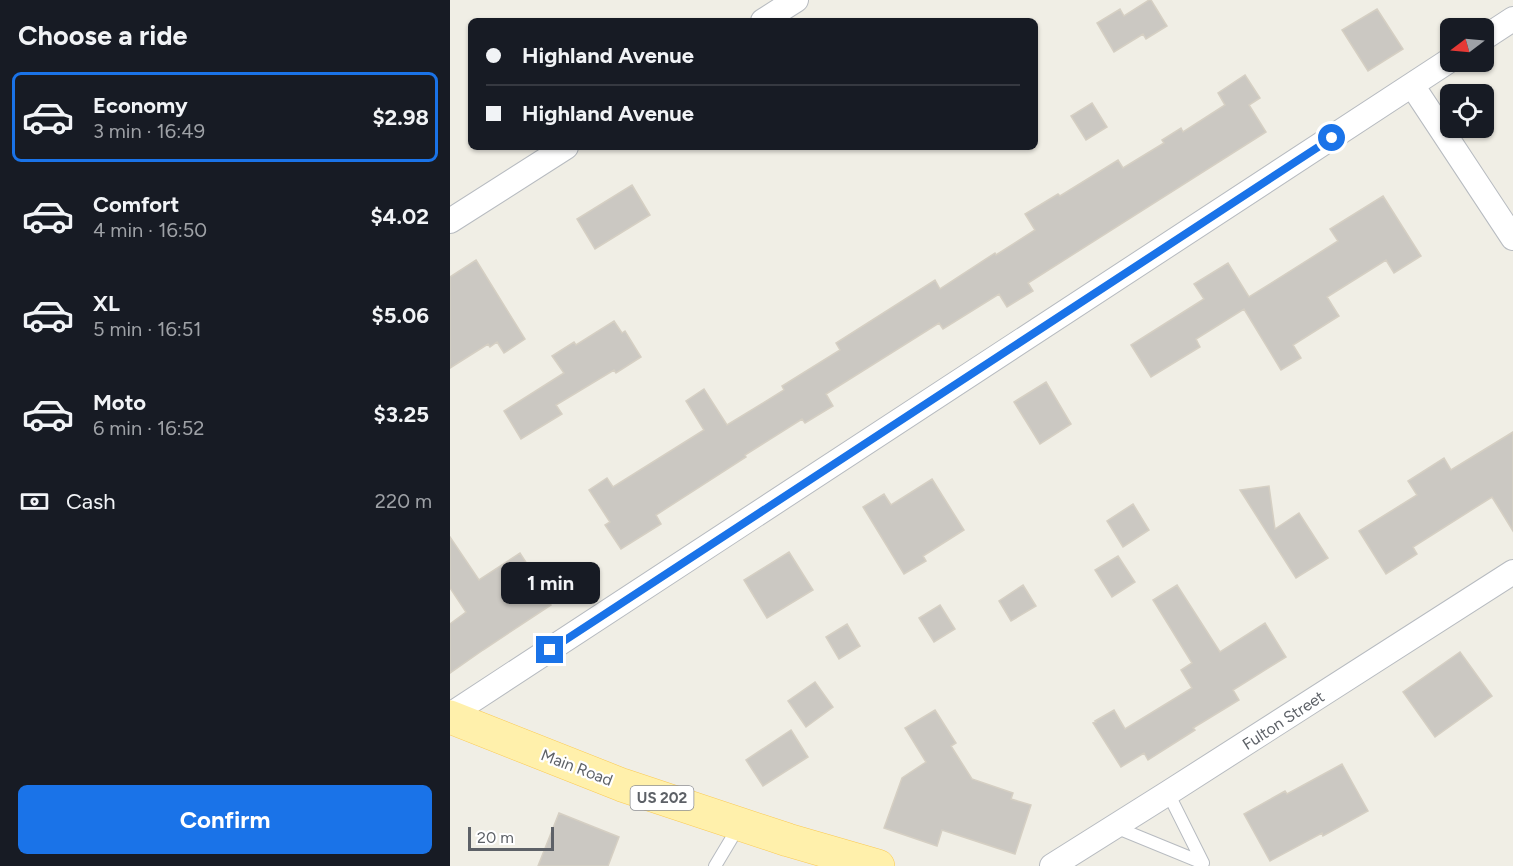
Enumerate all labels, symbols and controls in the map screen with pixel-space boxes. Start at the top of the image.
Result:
north arrow [1440,18,1494,72]
map controls [1440,18,1494,138]
text: Choose a ride [18,19,187,52]
text: Highland Avenue [522,42,694,69]
button: locate [1440,84,1494,138]
icon: car [21,90,75,144]
text: Economy [93,92,188,119]
text: Highland Avenue [522,100,694,127]
text: $2.98 [372,104,429,131]
text: 3 min · 16:49 [93,119,205,143]
route start [1318,124,1345,151]
icon: car [21,189,75,243]
text: Comfort [93,191,179,218]
text: $4.02 [370,203,429,230]
text: 4 min · 16:50 [93,218,207,242]
icon: car [21,288,75,342]
text: XL [93,290,120,317]
text: $5.06 [372,302,429,329]
text: 5 min · 16:51 [93,317,202,341]
icon: car [21,387,75,441]
text: Moto [93,389,146,416]
text: $3.25 [374,401,429,428]
text: 6 min · 16:52 [93,416,204,440]
icon: cash [18,485,51,518]
text: Cash [66,488,116,515]
text: 220 m [375,489,432,513]
callout: 1 min [501,563,600,605]
text: 1 min [527,571,574,595]
route end [536,636,563,663]
street label: Fulton Street [1239,687,1328,754]
street label: Main Road [538,745,615,790]
button: Confirm [18,785,432,854]
road number: US 202 [630,786,694,810]
scale bar [468,824,554,852]
text: 20 m [477,828,514,847]

